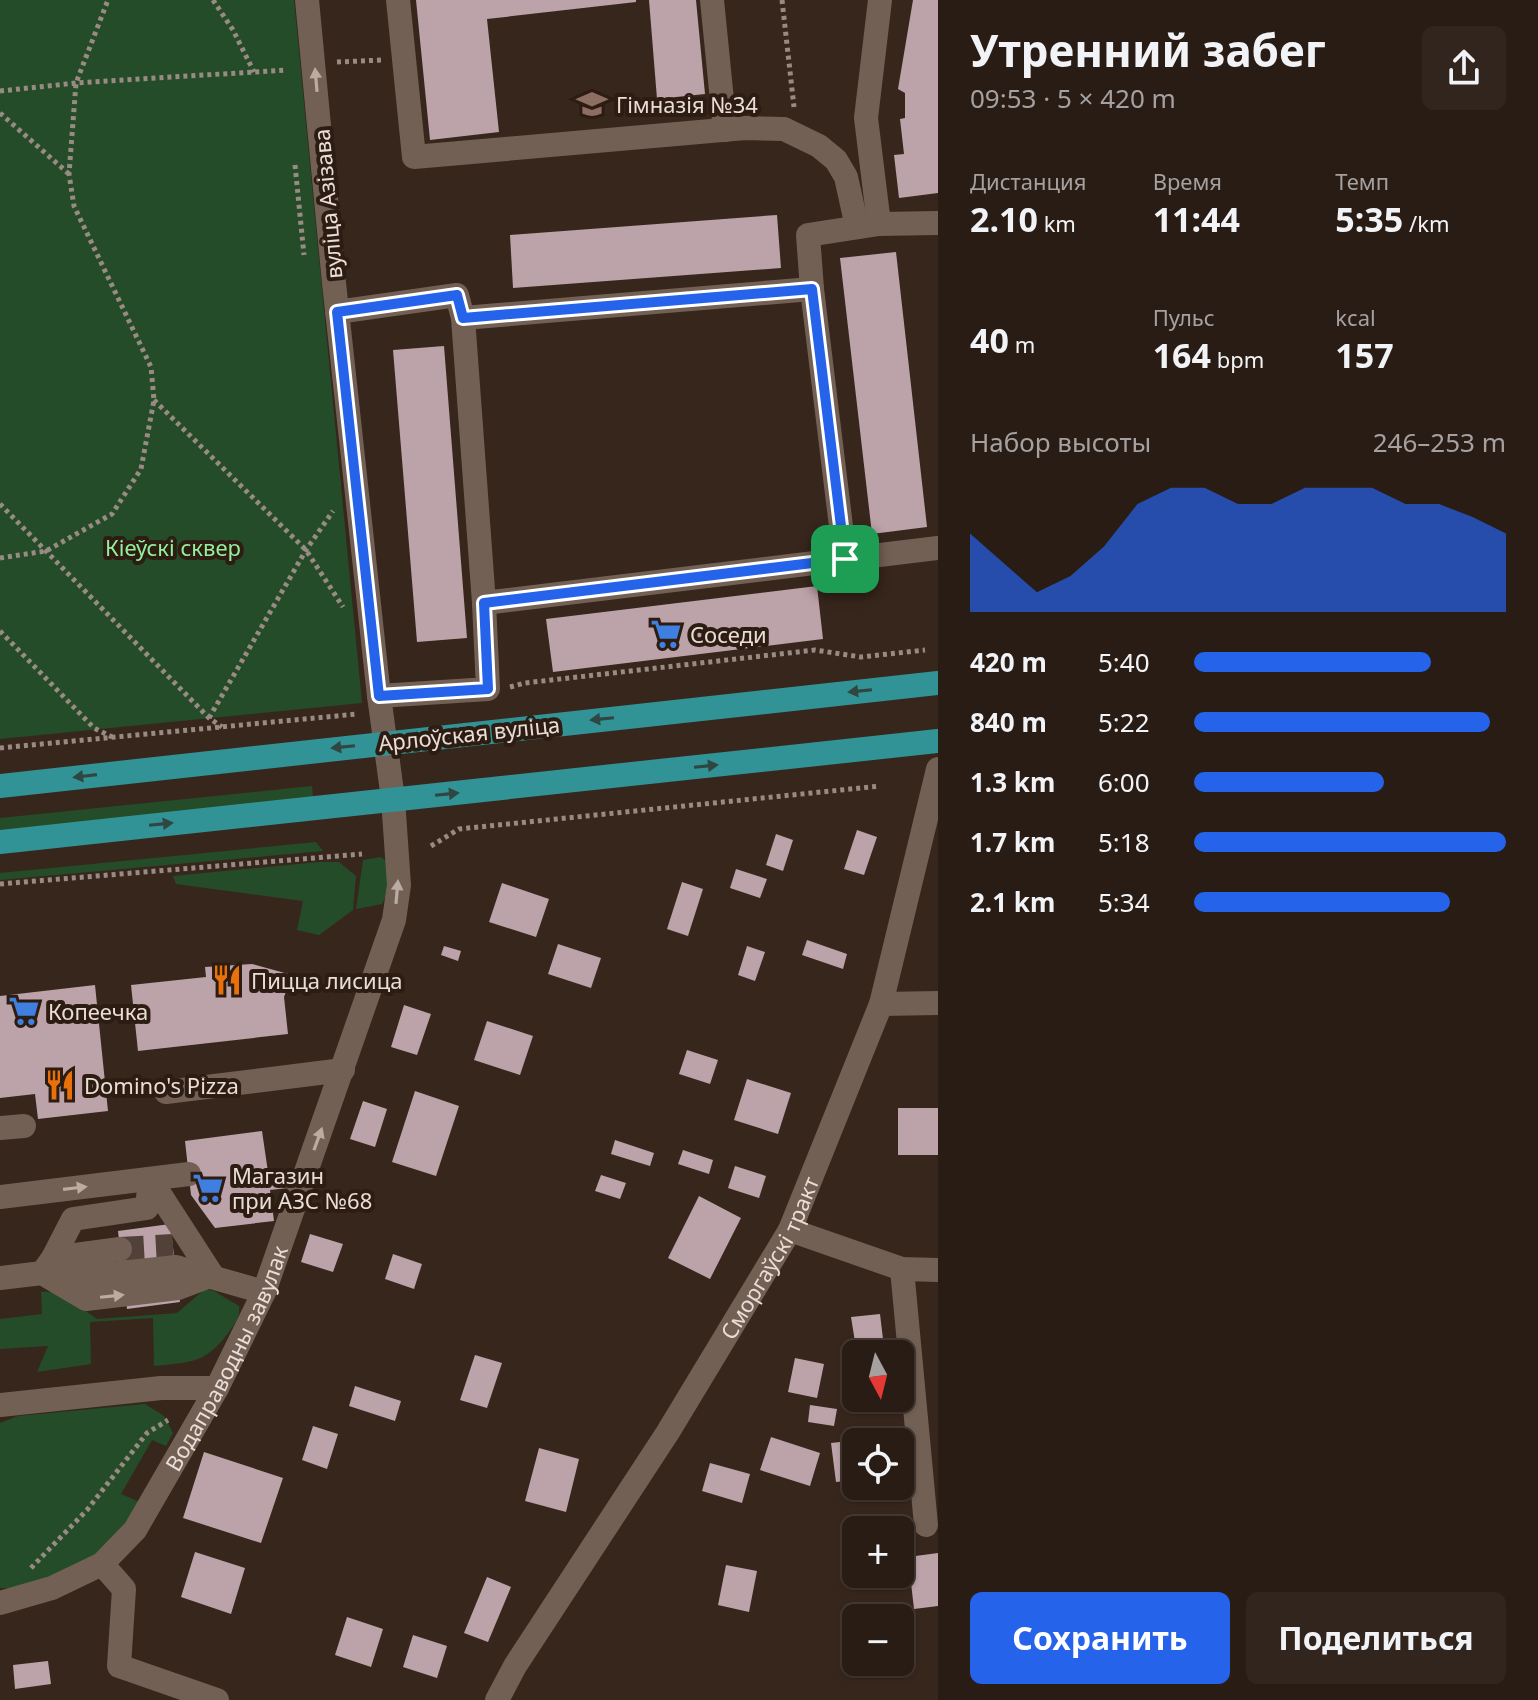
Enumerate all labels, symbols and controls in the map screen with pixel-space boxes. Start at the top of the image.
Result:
text: Утренний забег [970,20,1326,80]
button: share [1422,26,1506,110]
one-way arrow [309,67,322,92]
text: 09:53 · 5 × 420 m [970,80,1176,116]
school or university icon: Гімназія №34 [575,87,609,121]
place label: Гімназія №34 [616,89,758,119]
street label: вуліца Азізава [306,128,348,280]
text: Дистанция [970,166,1086,196]
text: Время [1153,166,1222,196]
text: Темп [1335,166,1389,196]
text: 2.10 [970,196,1038,242]
text: 11:44 [1153,196,1240,242]
text: 5:35 [1335,196,1403,242]
text: km [1038,208,1076,238]
text: /km [1403,208,1449,238]
text: Пульс [1153,302,1215,332]
text: kcal [1335,302,1376,332]
text: 40 [970,317,1009,363]
text: m [1009,329,1035,359]
text: 164 [1153,332,1211,378]
text: 157 [1335,332,1394,378]
text: bpm [1211,344,1264,374]
text: Набор высоты [970,424,1151,460]
text: 246–253 m [1373,424,1506,460]
pin [811,525,879,593]
park label: Кіеўскі сквер [105,532,241,562]
icon: arrive [823,537,867,581]
supermarket icon: Соседи [649,617,683,651]
place label: Соседи [690,619,767,649]
text: 420 m [970,644,1047,680]
text: 5:40 [1098,644,1150,680]
one-way arrow [848,685,873,698]
text: 840 m [970,704,1047,740]
text: 5:22 [1098,704,1150,740]
street label: Арлоўская вуліца [377,709,561,757]
one-way arrow [589,712,614,725]
one-way arrow [330,740,355,753]
one-way arrow [694,760,719,773]
text: 1.3 km [970,764,1055,800]
text: 6:00 [1098,764,1150,800]
one-way arrow [72,769,97,782]
one-way arrow [435,787,460,800]
one-way arrow [149,818,174,831]
text: 1.7 km [970,824,1055,860]
text: 5:18 [1098,824,1150,860]
one-way arrow [391,879,404,904]
text: 2.1 km [970,884,1055,920]
text: 5:34 [1098,884,1150,920]
restaurant icon: Пицца лисица [210,963,244,997]
place label: Пицца лисица [251,965,402,995]
supermarket icon: Копеечка [7,994,41,1028]
place label: Копеечка [48,996,148,1026]
restaurant icon: Domino's Pizza [43,1068,77,1102]
place label: Domino's Pizza [84,1070,239,1100]
one-way arrow [312,1127,325,1151]
place label: Магазин при АЗС №68 [232,1160,372,1215]
supermarket icon: Магазин при АЗС №68 [191,1171,225,1205]
street label: Сморгаўскі тракт [713,1172,825,1345]
one-way arrow [63,1181,88,1194]
street label: Водаправодны завулак [157,1241,294,1476]
one-way arrow [100,1290,125,1303]
north arrow [842,1340,914,1412]
map controls [842,1340,914,1676]
button: locate [842,1428,914,1500]
button: + [842,1516,914,1588]
button: Сохранить [970,1592,1230,1684]
button: Поделиться [1246,1592,1506,1684]
button: − [842,1604,914,1676]

